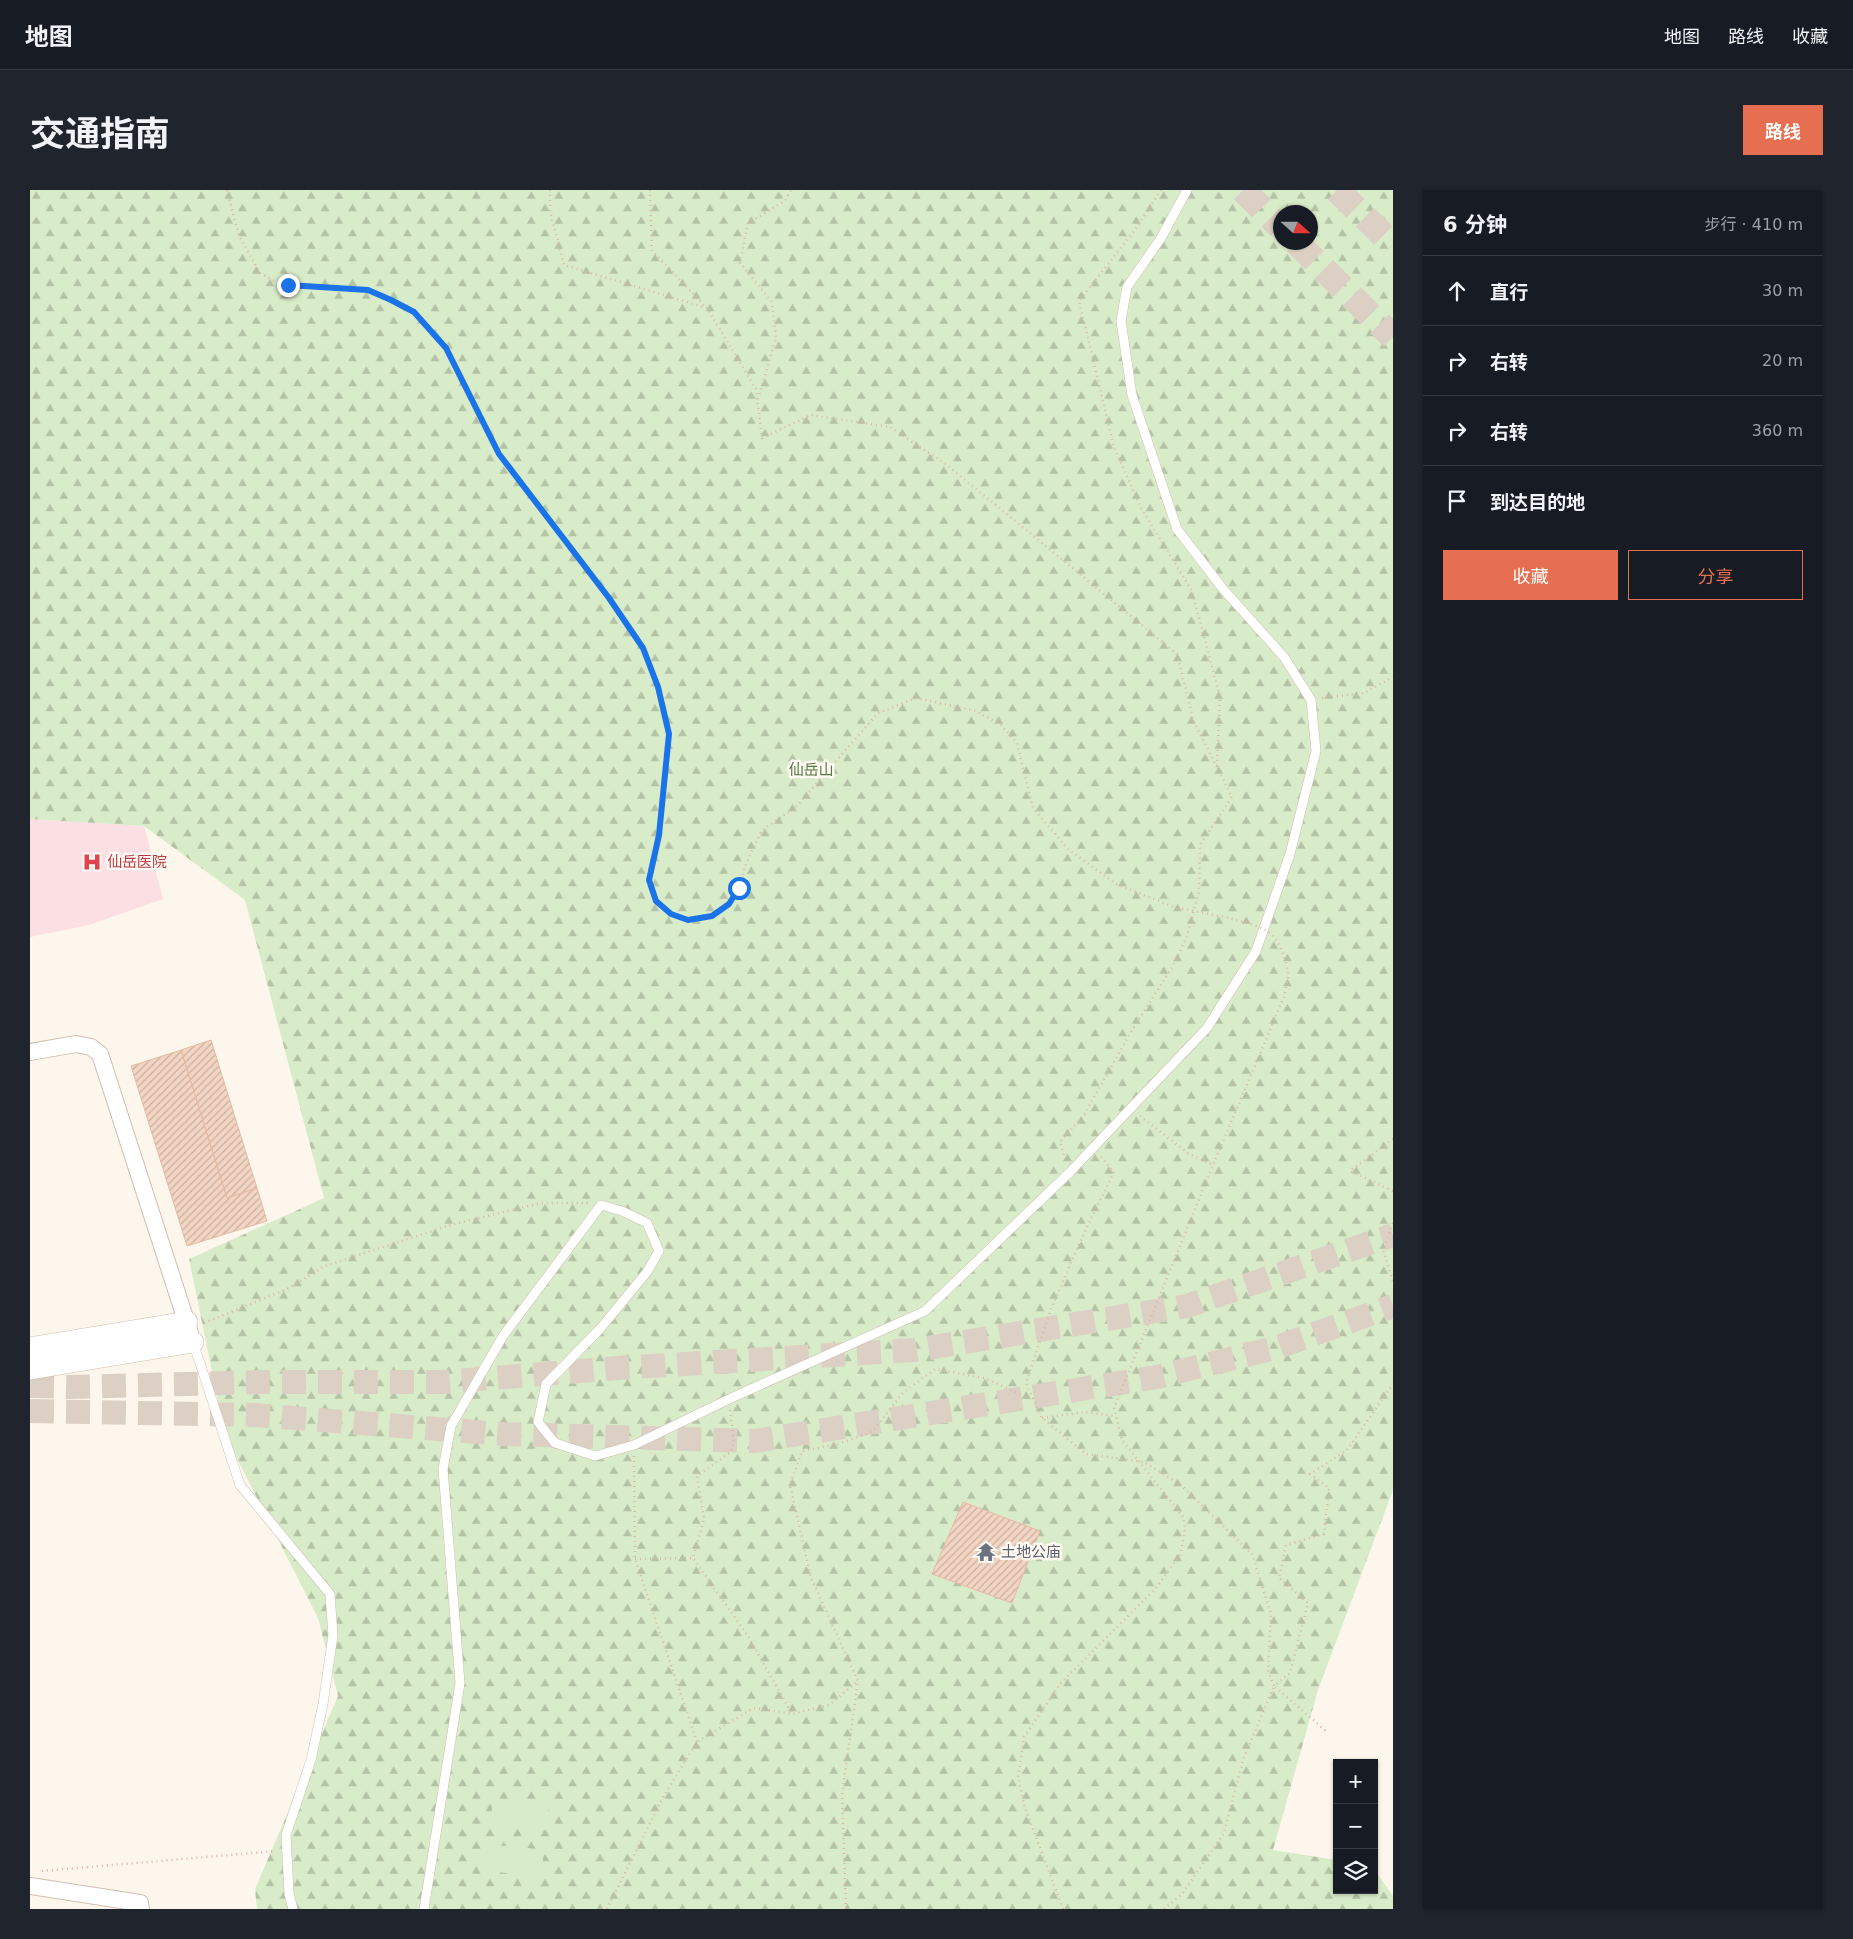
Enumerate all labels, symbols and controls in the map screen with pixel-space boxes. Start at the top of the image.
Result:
text: 地图 [25,23,73,51]
text: 地图 [1664,26,1700,47]
text: 路线 [1728,26,1764,47]
text: 收藏 [1792,26,1828,47]
button: 路线 [1743,105,1823,155]
text: 交通指南 [30,114,170,154]
north arrow [1273,205,1318,250]
text: 6 分钟 [1443,213,1507,237]
text: 步行 · 410 m [1705,215,1803,234]
route end [277,274,300,297]
icon: ahead [1443,277,1471,305]
text: 直行 [1490,281,1528,303]
text: 30 m [1762,281,1803,300]
icon: right [1443,347,1471,375]
text: 右转 [1490,351,1528,373]
text: 20 m [1762,351,1803,370]
icon: right [1443,417,1471,445]
text: 右转 [1490,421,1528,443]
text: 360 m [1752,421,1803,440]
icon: arrive [1443,487,1471,515]
text: 到达目的地 [1490,491,1585,513]
button: 收藏 [1443,550,1618,600]
button: 分享 [1628,550,1803,600]
park label: 仙岳山 [788,761,834,779]
hospital icon: 仙岳医院 [81,851,103,873]
place label: 仙岳医院 [107,853,167,871]
route start [728,877,751,900]
temple icon: 土地公庙 [975,1541,997,1563]
place label: 土地公庙 [1001,1543,1061,1561]
map controls [1333,1759,1378,1894]
button: + [1333,1759,1378,1804]
button: − [1333,1804,1378,1849]
button: layers [1333,1849,1378,1894]

